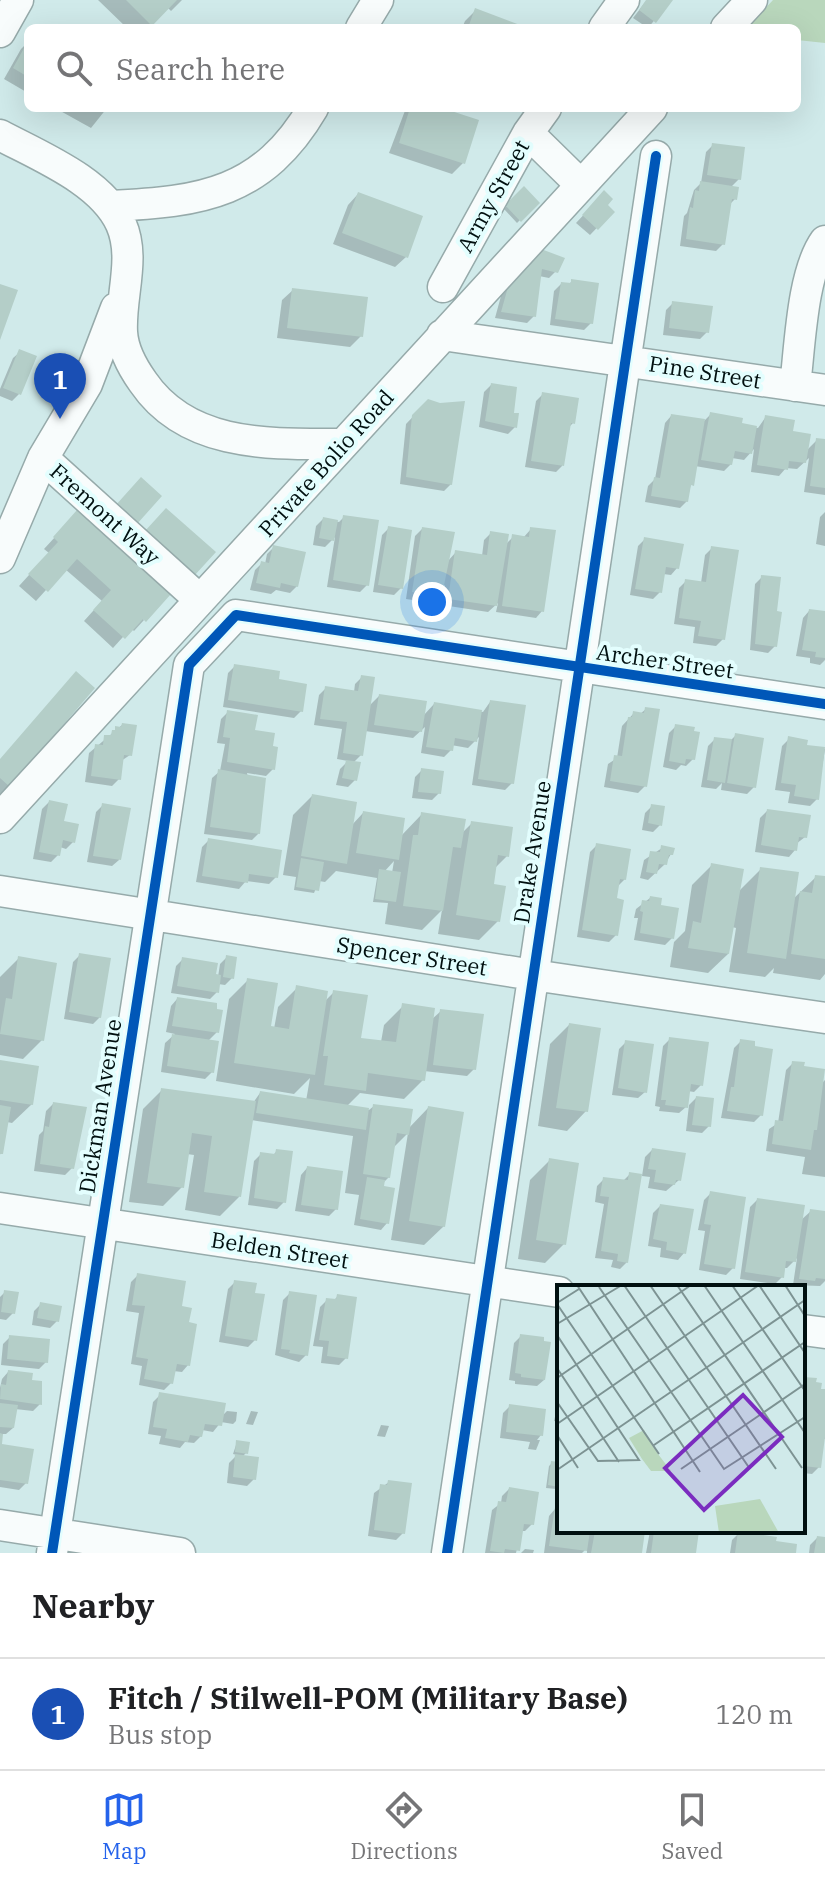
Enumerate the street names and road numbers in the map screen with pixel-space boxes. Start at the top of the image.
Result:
street label: Army Street [450,134,535,257]
street label: Pine Street [647,348,764,395]
street label: Private Bolio Road [252,383,400,543]
street label: Fremont Way [44,456,167,571]
street label: Archer Street [595,637,736,685]
street label: Drake Avenue [506,779,557,925]
street label: Spencer Street [335,929,490,982]
street label: Dickman Avenue [71,1017,128,1195]
street label: Belden Street [209,1224,351,1275]

